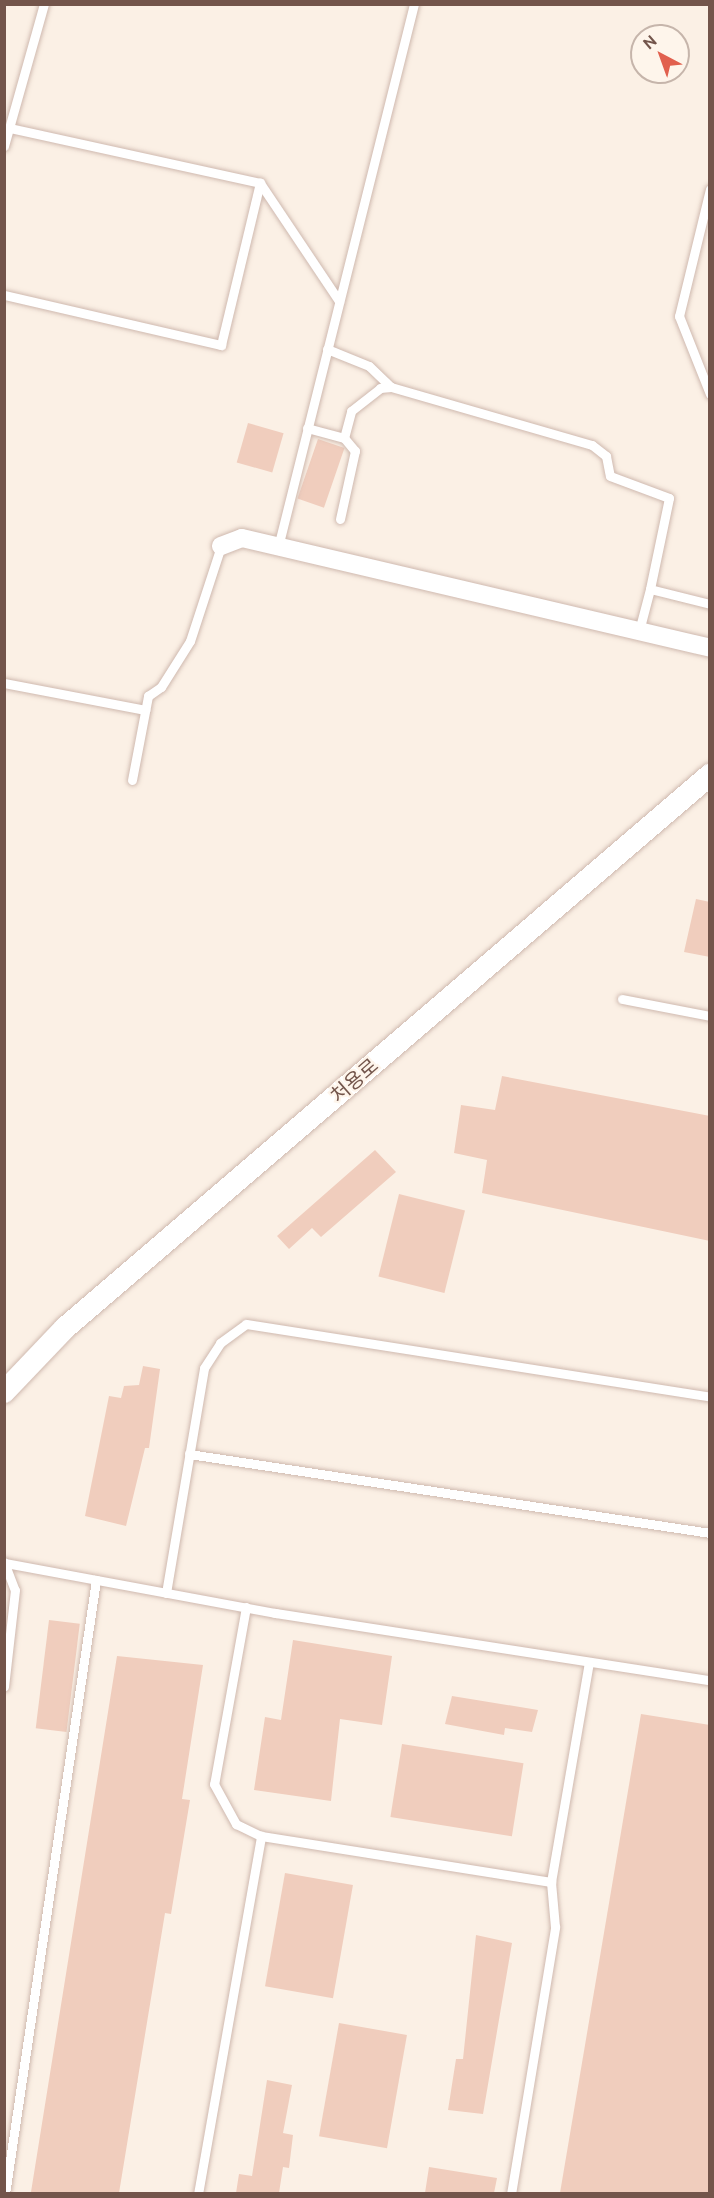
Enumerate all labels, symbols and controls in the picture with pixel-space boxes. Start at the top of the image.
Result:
north arrow [630,24,690,84]
text: N [639,31,660,53]
street label: 처용로 [325,1053,383,1107]

